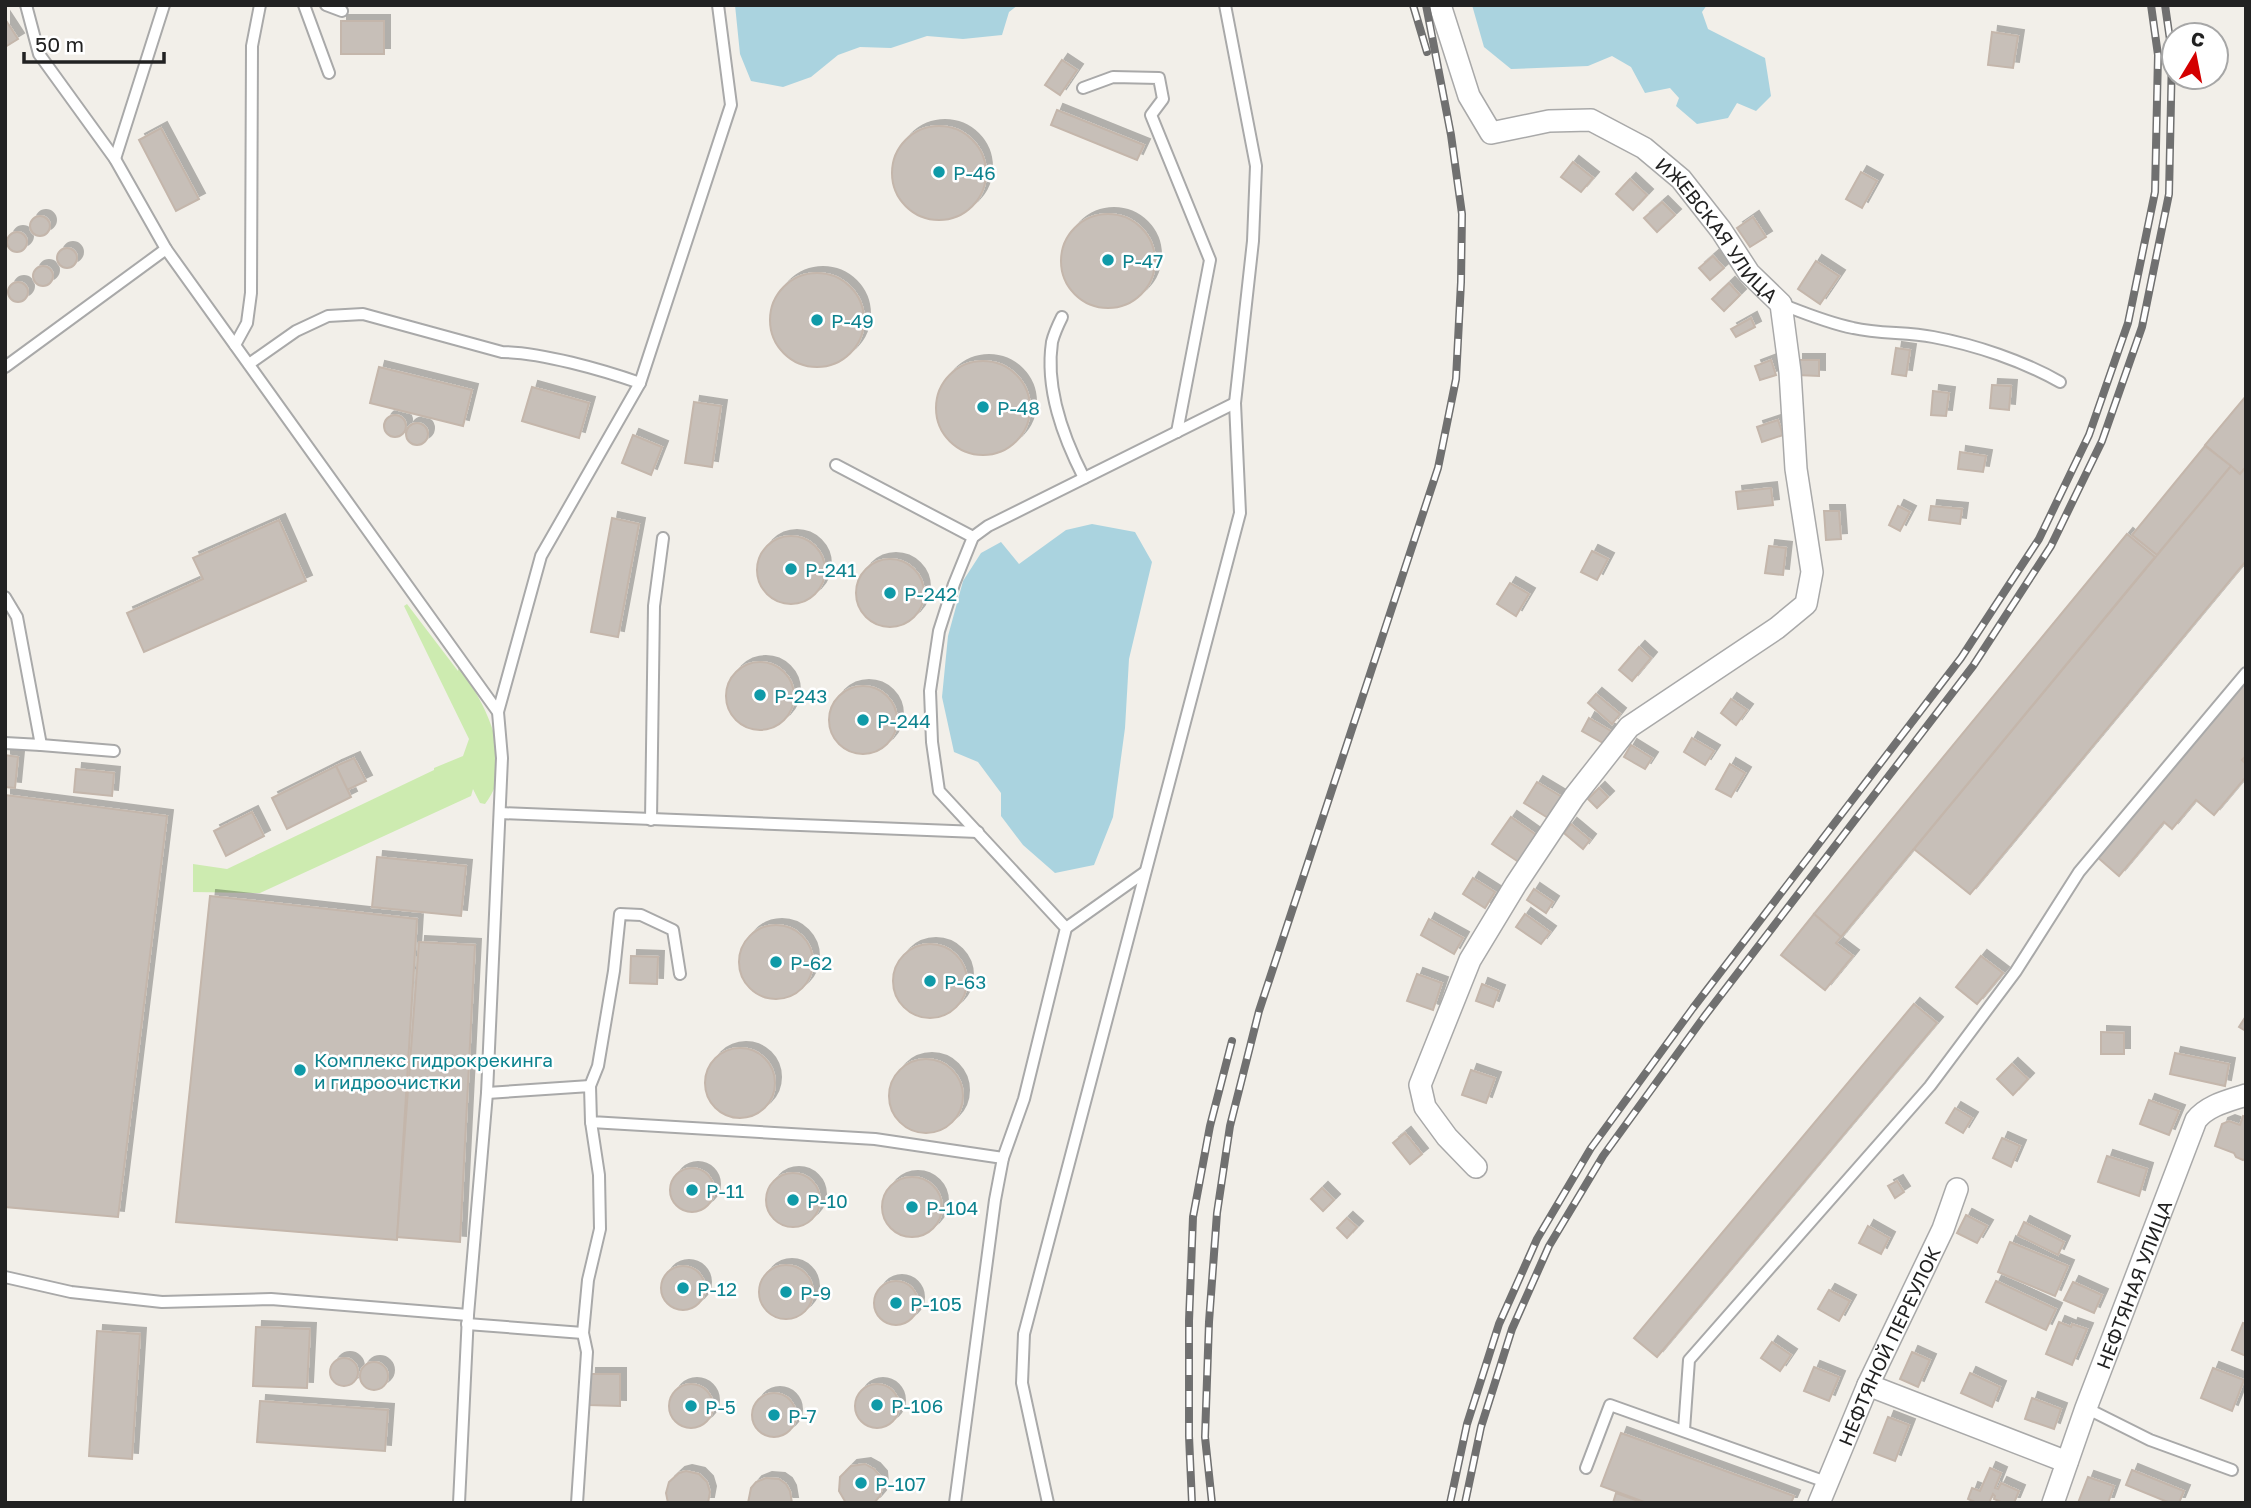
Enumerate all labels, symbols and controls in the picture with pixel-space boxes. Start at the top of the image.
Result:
scale bar [24,21,164,65]
north arrow [2160,21,2230,91]
text: С [2189,26,2207,51]
text: 50 m [35,31,84,57]
street label: ИЖЕВСКАЯ УЛИЦА [1652,152,1783,307]
place label: Р-46 [953,161,996,184]
marker: Р-46 [931,164,947,180]
place label: Р-47 [1122,249,1163,272]
marker: Р-47 [1100,252,1116,268]
place label: Р-49 [831,309,874,332]
marker: Р-49 [809,312,825,328]
place label: Р-48 [997,396,1040,419]
marker: Р-48 [975,399,991,415]
place label: Р-241 [805,558,857,581]
marker: Р-241 [783,561,799,577]
place label: Р-242 [904,582,957,605]
marker: Р-242 [882,585,898,601]
place label: Р-243 [774,684,827,707]
marker: Р-243 [752,687,768,703]
place label: Р-244 [877,709,931,732]
marker: Р-244 [855,712,871,728]
place label: Р-62 [790,951,832,974]
marker: Р-62 [768,954,784,970]
place label: Р-63 [944,970,986,993]
marker: Р-63 [922,973,938,989]
place label: Комплекс гидрокрекинга и гидроочистки [314,1048,553,1093]
marker: Комплекс гидрокрекинга и гидроочистки [292,1062,308,1078]
place label: Р-11 [706,1179,744,1202]
marker: Р-11 [684,1182,700,1198]
place label: Р-10 [807,1189,848,1212]
marker: Р-10 [785,1192,801,1208]
place label: Р-104 [926,1196,978,1219]
street label: НЕФТЯНАЯ УЛИЦА [2091,1196,2176,1372]
marker: Р-104 [904,1199,920,1215]
street label: НЕФТЯНОЙ ПЕРЕУЛОК [1833,1242,1945,1449]
place label: Р-12 [697,1277,737,1300]
marker: Р-12 [675,1280,691,1296]
place label: Р-9 [800,1281,831,1304]
marker: Р-9 [778,1284,794,1300]
place label: Р-105 [910,1292,962,1315]
marker: Р-105 [888,1295,904,1311]
place label: Р-106 [891,1394,943,1417]
place label: Р-5 [705,1395,736,1418]
marker: Р-106 [869,1397,885,1413]
marker: Р-5 [683,1398,699,1414]
place label: Р-7 [788,1404,817,1427]
marker: Р-7 [766,1407,782,1423]
place label: Р-107 [875,1472,926,1495]
marker: Р-107 [853,1475,869,1491]

